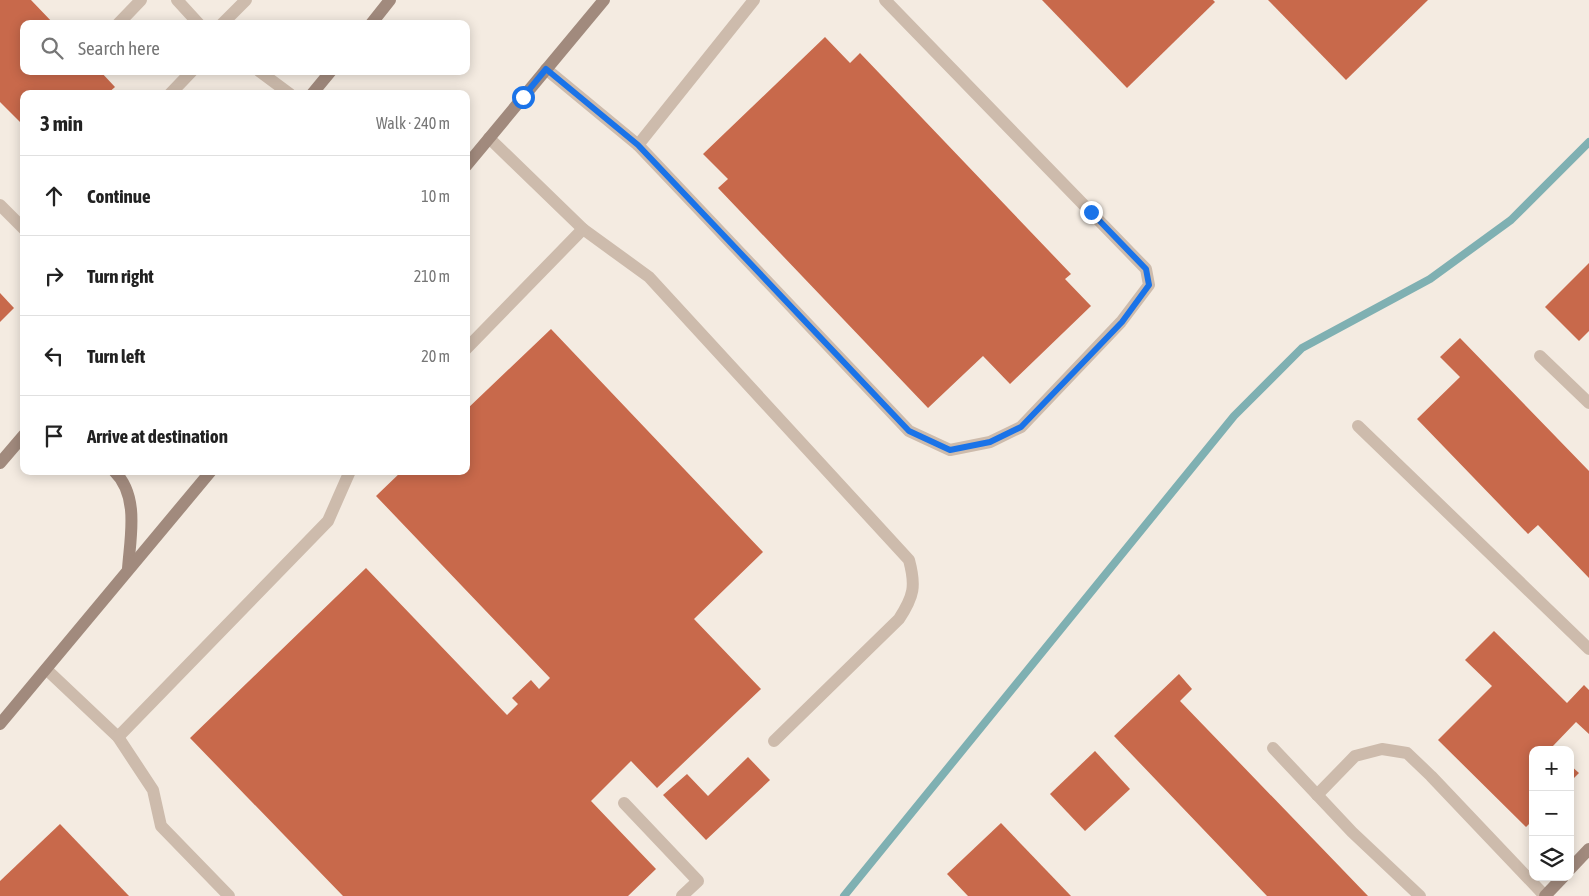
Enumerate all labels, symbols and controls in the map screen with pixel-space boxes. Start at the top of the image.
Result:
search box [20,20,470,75]
icon: search [38,34,66,62]
text: Search here [78,37,160,59]
route start [512,86,535,109]
text: 3 min [40,111,83,135]
text: Walk · 240 m [376,114,450,132]
icon: ahead [40,182,68,210]
text: Continue [87,185,151,207]
text: 10 m [421,187,450,205]
route end [1080,201,1103,224]
icon: right [40,262,68,290]
text: Turn right [87,265,154,287]
text: 210 m [414,267,450,285]
icon: left [40,342,68,370]
text: Turn left [87,345,145,367]
text: 20 m [421,347,450,365]
icon: arrive [40,422,68,450]
text: Arrive at destination [87,425,228,447]
map controls [1529,746,1574,881]
button: + [1529,746,1574,791]
button: − [1529,791,1574,836]
button: layers [1529,836,1574,881]

